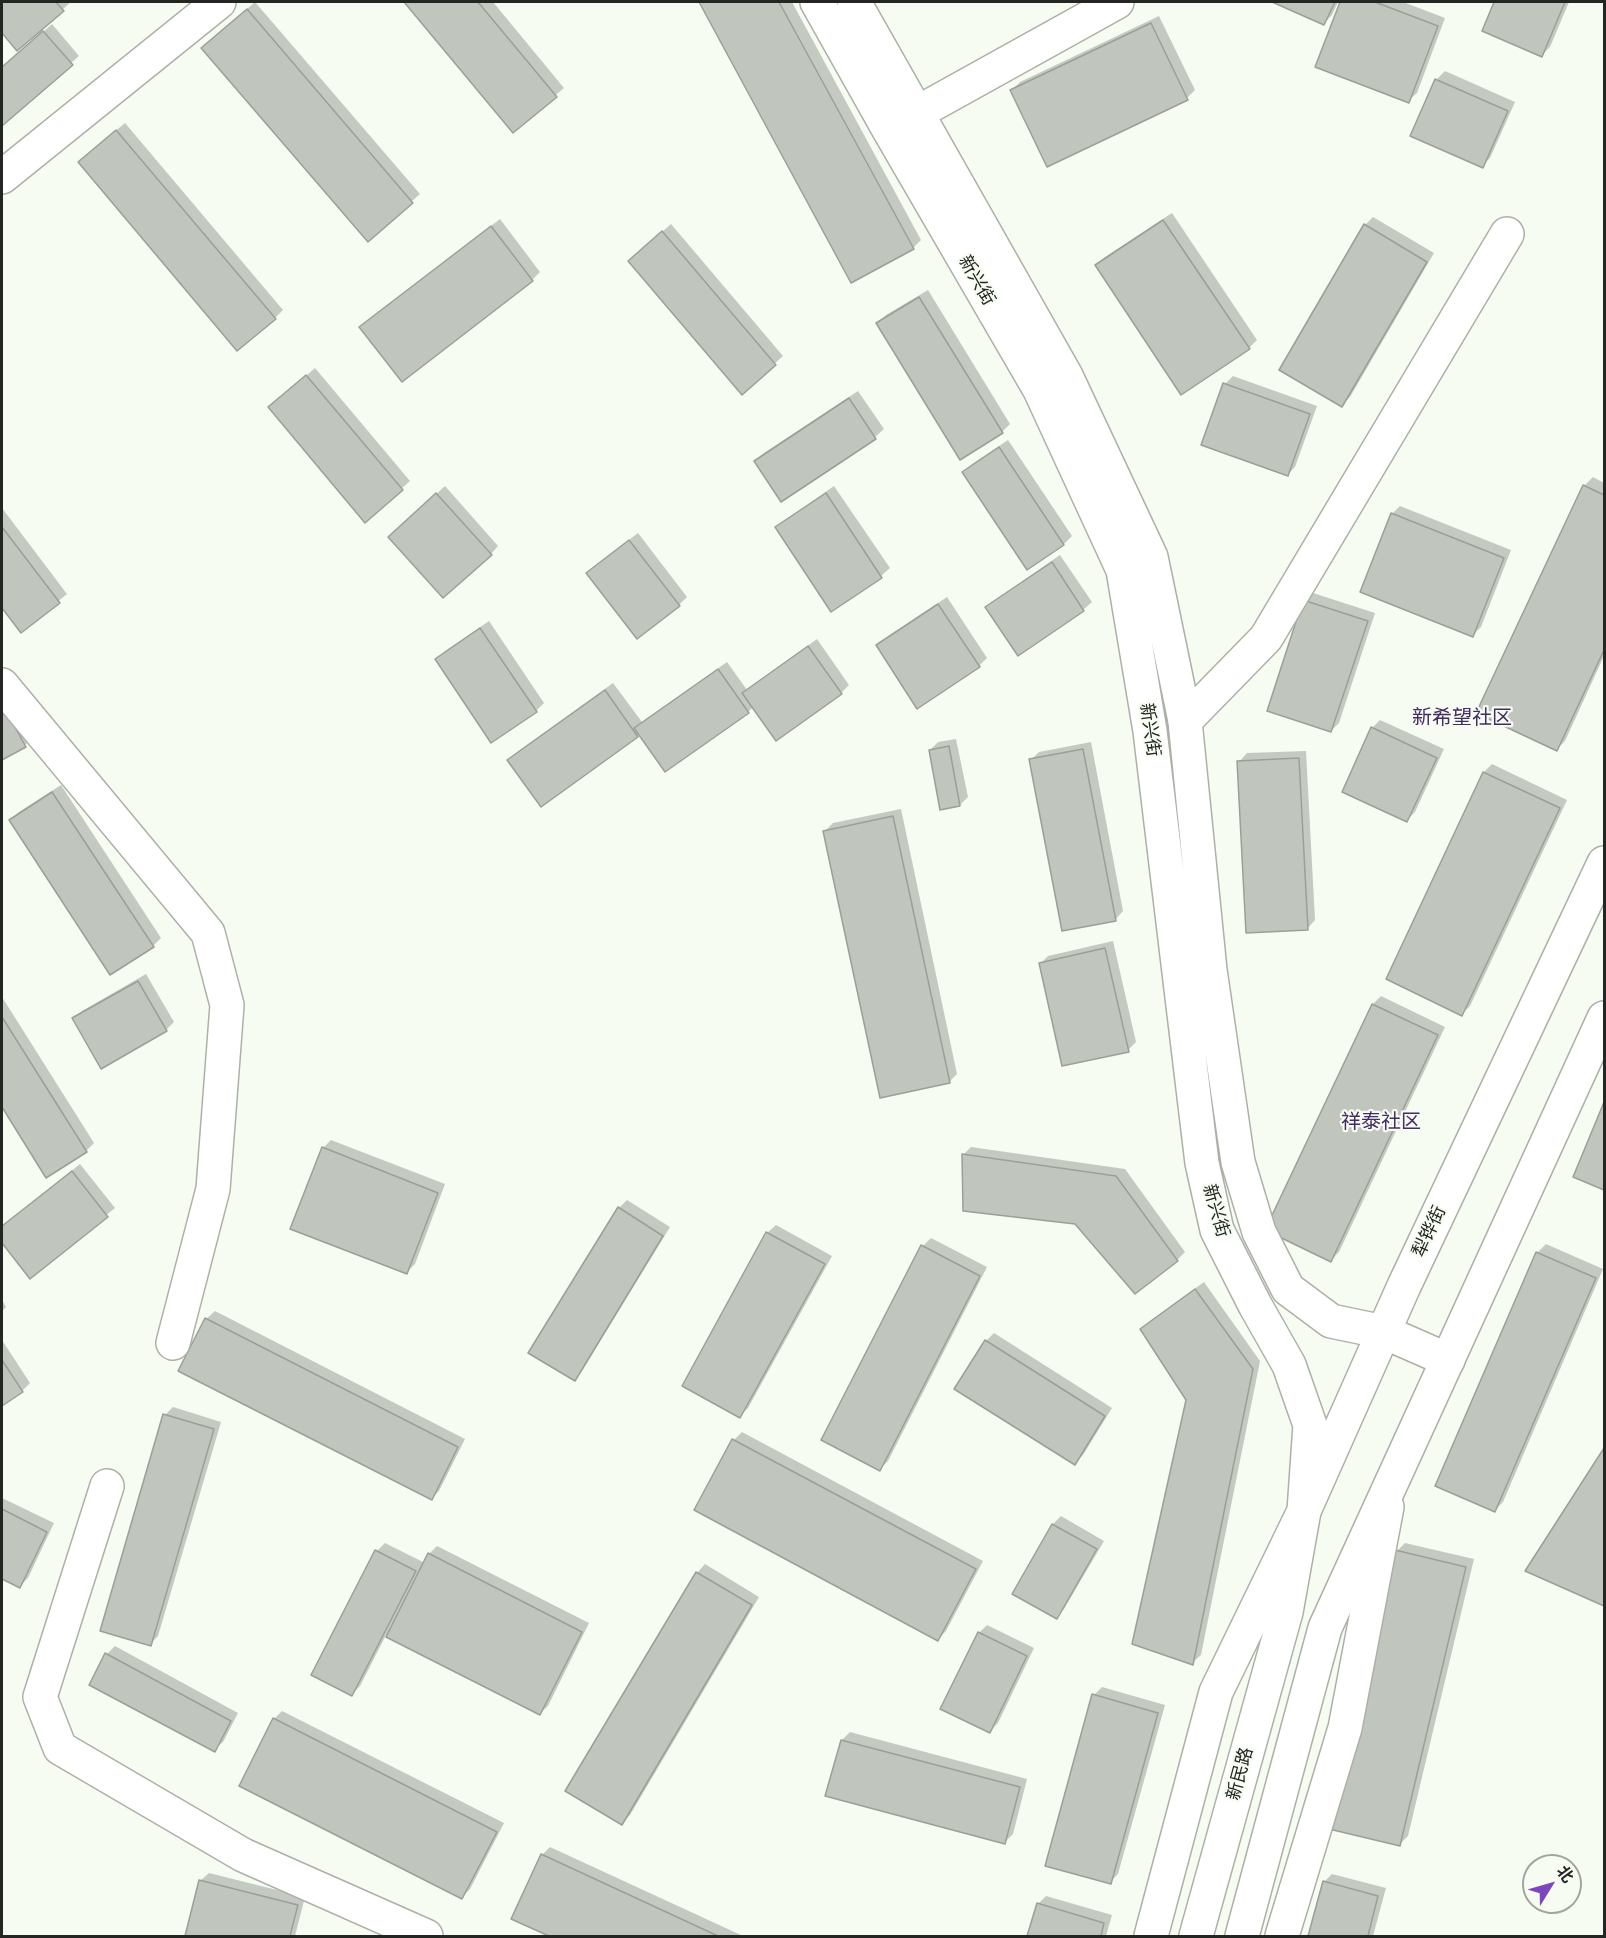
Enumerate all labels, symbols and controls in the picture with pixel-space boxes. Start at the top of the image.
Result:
street label: 新兴街 [953,252,999,310]
street label: 新兴街 [1135,702,1163,758]
district label: 新希望社区 [1412,707,1512,731]
district label: 祥泰社区 [1341,1111,1421,1135]
street label: 新兴街 [1197,1182,1233,1240]
street label: 犁铧街 [1409,1203,1451,1261]
street label: 新民路 [1224,1745,1258,1803]
north arrow [1522,1854,1582,1914]
text: 北 [1551,1861,1579,1887]

